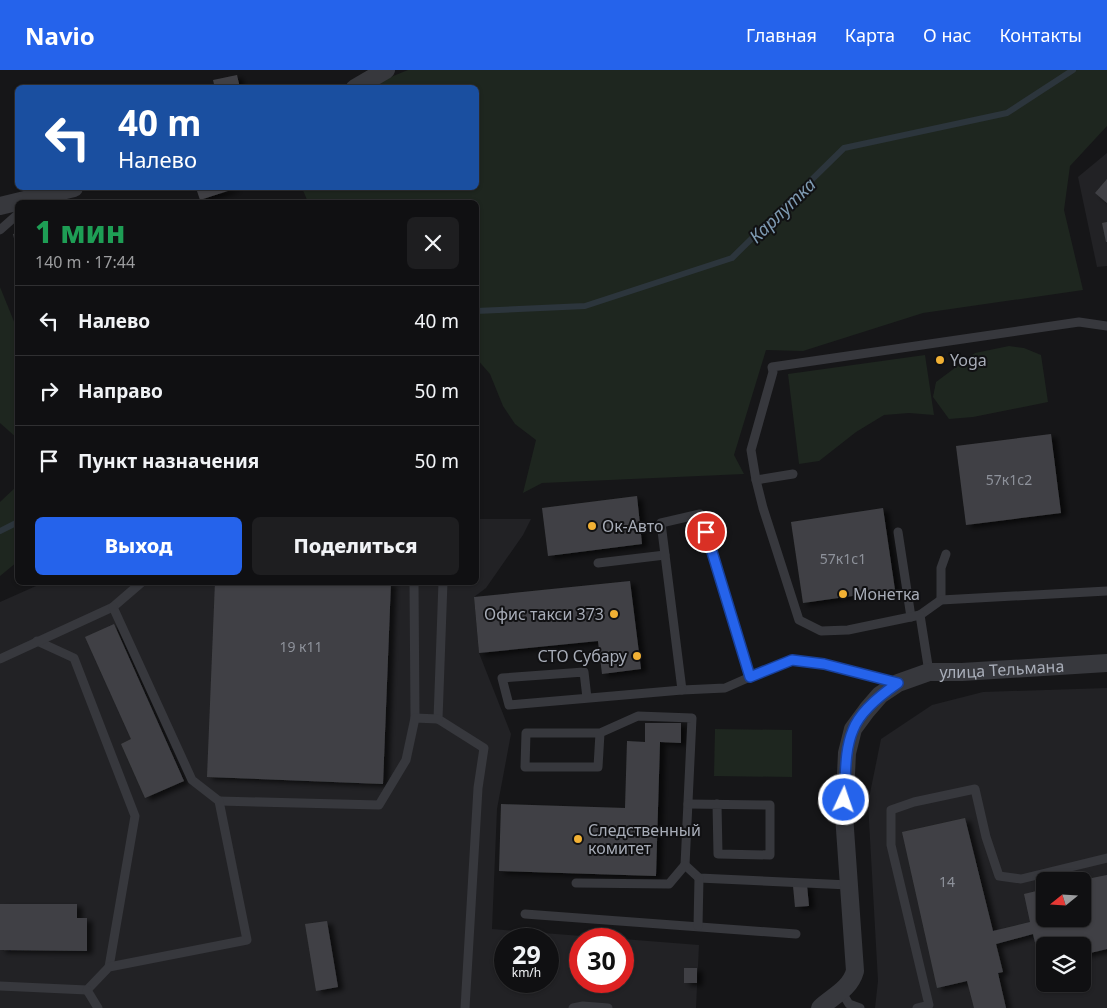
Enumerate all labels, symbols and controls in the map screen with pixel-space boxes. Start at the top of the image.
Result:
text: Navio [25,19,95,52]
text: Главная [746,23,817,47]
text: Карта [845,23,895,47]
text: О нас [923,23,971,47]
text: Контакты [999,23,1082,47]
text: 40 m [118,99,201,146]
icon: left [35,105,100,170]
text: Налево [118,144,197,174]
water label: Карлутка [743,172,821,248]
text: 1 мин [35,211,126,252]
button: close [407,217,459,269]
text: 140 m · 17:44 [35,251,135,273]
icon: left [35,307,63,335]
text: Налево [78,308,150,334]
text: 40 m [415,308,459,334]
place label: Yoga [950,349,987,371]
marker: Yoga [934,354,946,366]
icon: right [35,377,63,405]
text: Направо [78,378,163,404]
text: 50 m [415,378,459,404]
icon: arrive [35,447,63,475]
text: Пункт назначения [78,448,259,474]
text: 50 m [415,448,459,474]
house number: 57к1с2 [986,470,1032,489]
pin [685,511,727,553]
place label: Ок-Авто [602,515,664,537]
button: Выход [35,517,242,575]
button: Поделиться [252,517,459,575]
icon: arrive [692,518,720,546]
marker: Ок-Авто [586,520,598,532]
house number: 57к1с1 [820,549,866,568]
place label: Монетка [853,583,920,605]
marker: Монетка [837,588,849,600]
place label: Офис такси 373 [484,603,604,625]
marker: Офис такси 373 [608,608,620,620]
house number: 19 к11 [279,637,323,656]
place label: СТО Субару [538,645,628,667]
marker: СТО Субару [631,650,643,662]
street label: улица Тельмана [940,655,1065,683]
position arrow [817,773,869,825]
place label: Следственный комитет [588,819,701,859]
marker: Следственный комитет [572,833,584,845]
house number: 14 [939,872,955,891]
north arrow [1036,872,1091,928]
map controls [1036,872,1091,992]
speed limit sign: 30 [569,928,634,993]
text: 29 [512,937,541,971]
button: layers [1036,937,1091,992]
text: km/h [512,964,541,981]

